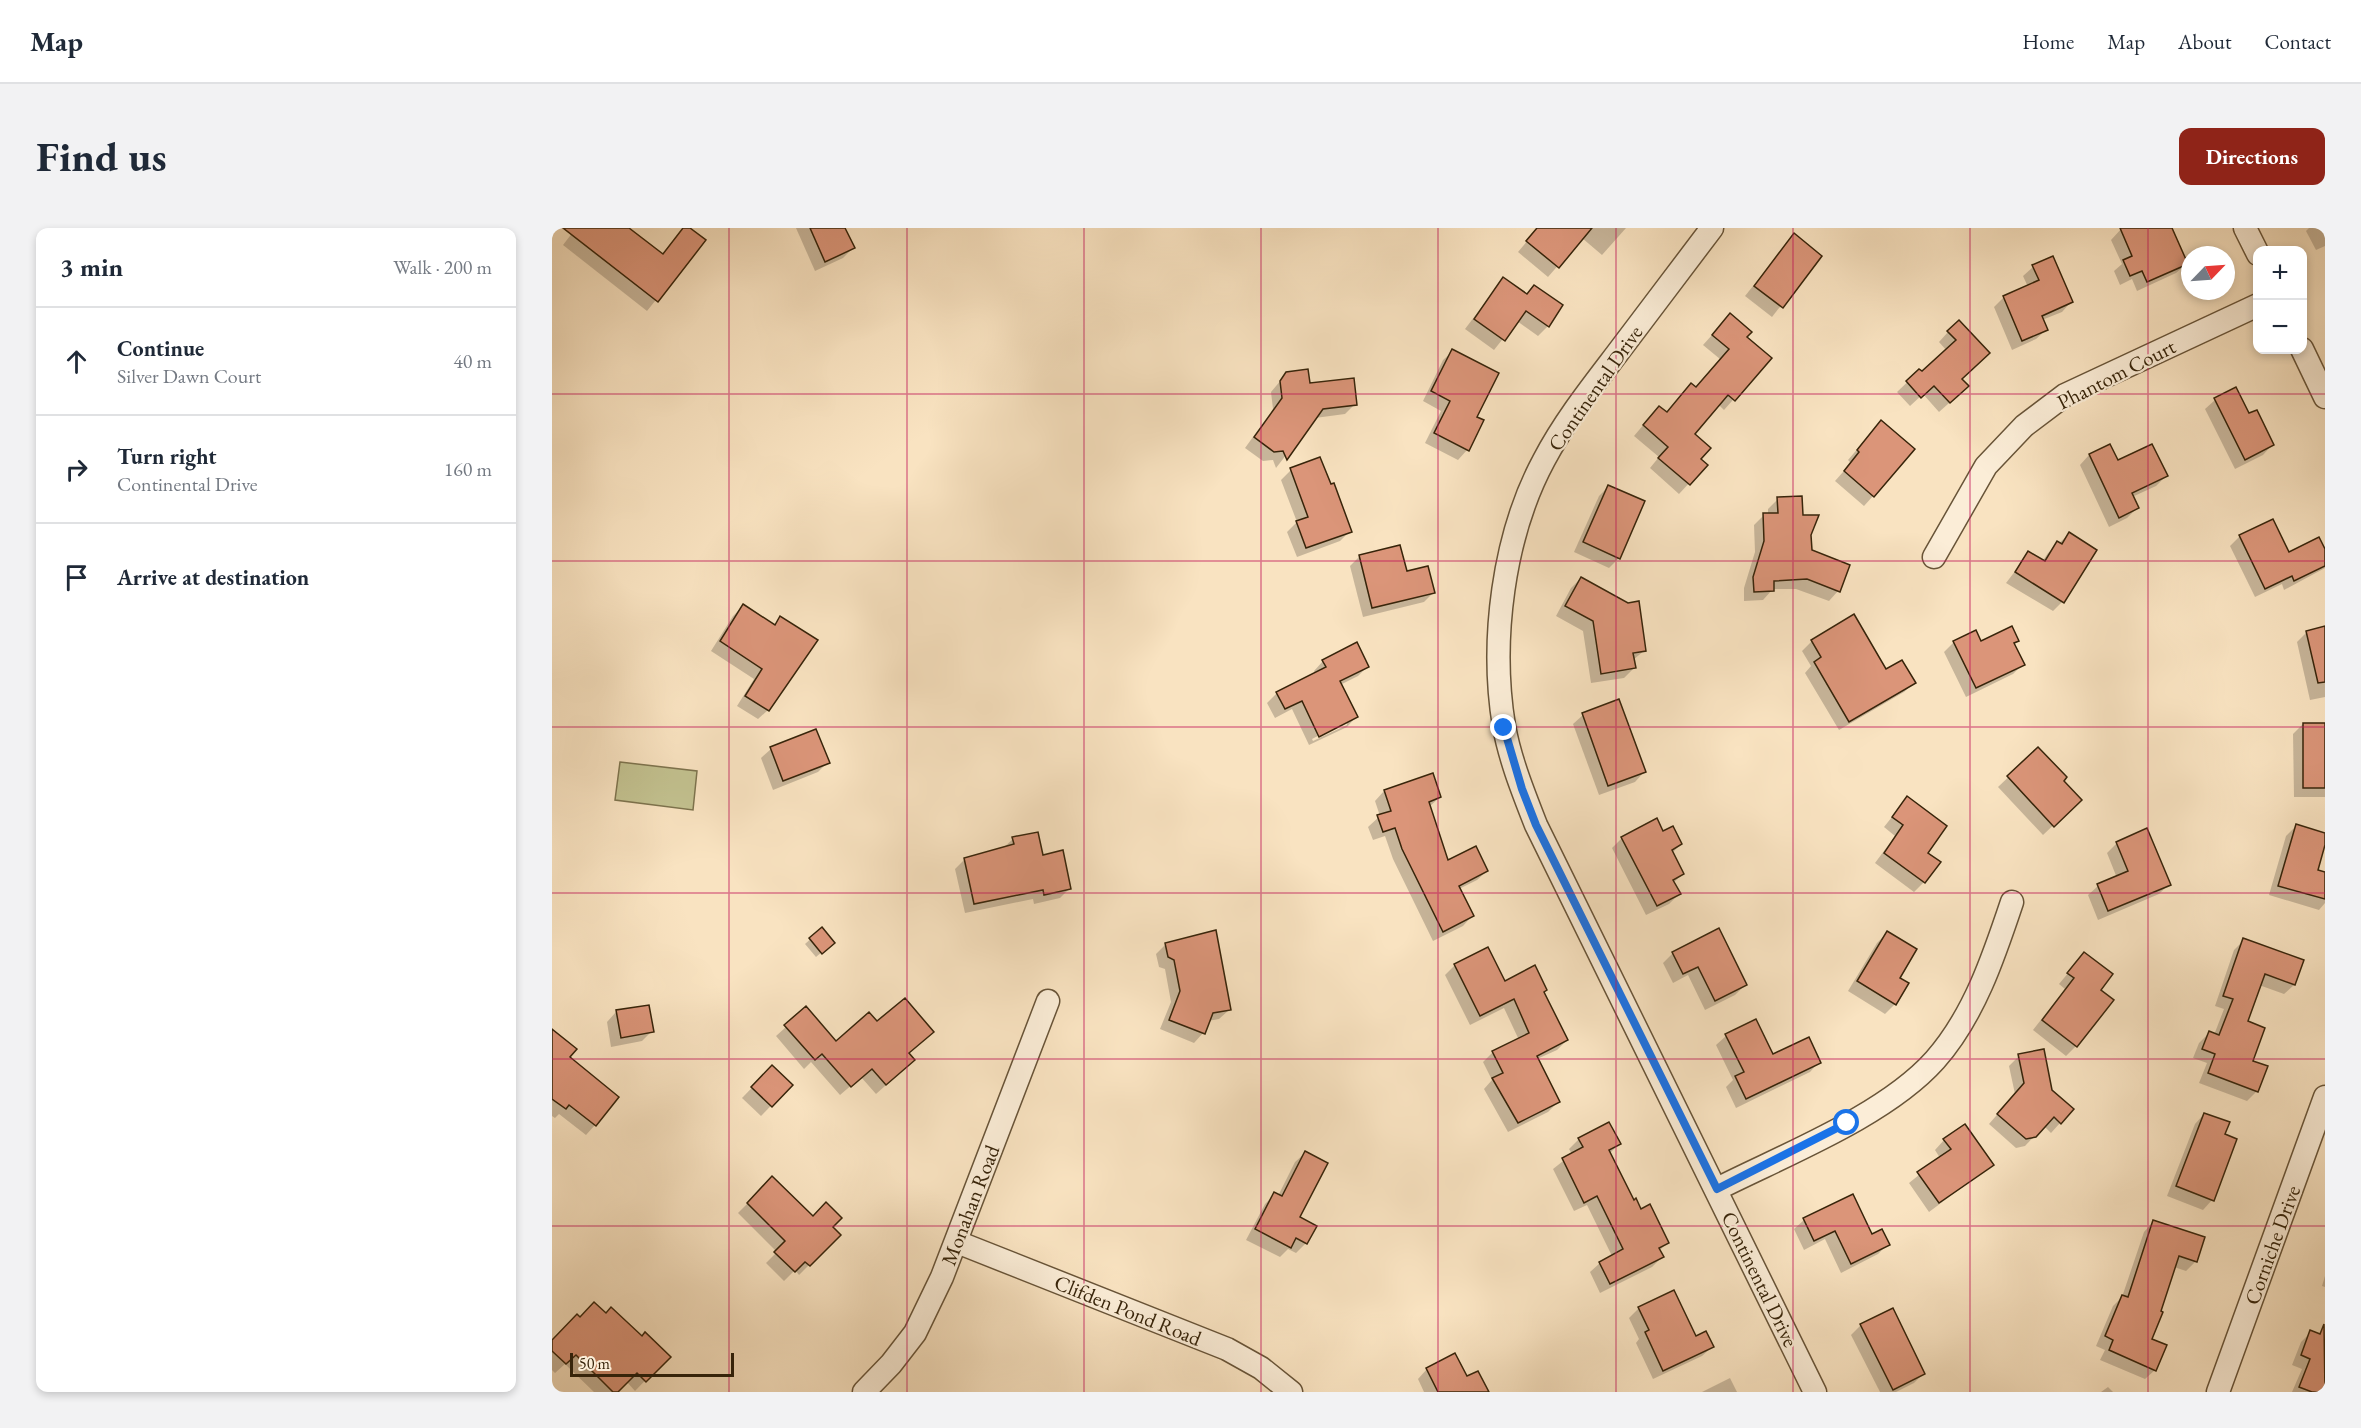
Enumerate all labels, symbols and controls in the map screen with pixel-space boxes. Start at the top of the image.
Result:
text: Map [30,23,83,59]
text: Home [2022,28,2074,55]
text: Map [2107,28,2145,55]
text: About [2178,28,2231,55]
text: Contact [2264,28,2331,55]
button: Directions [2179,128,2325,185]
text: Find us [36,129,167,184]
north arrow [2181,246,2235,300]
map controls [2253,246,2307,354]
button: + [2253,246,2307,300]
text: 3 min [60,250,123,284]
text: Walk · 200 m [393,254,492,280]
button: − [2253,300,2307,354]
street label: Continental Drive [1542,320,1648,456]
street label: Phantom Court [2052,332,2180,415]
text: Continue [117,334,204,363]
icon: ahead [60,345,93,378]
text: 40 m [453,348,492,374]
text: Silver Dawn Court [117,363,261,389]
text: Turn right [117,442,216,471]
icon: right [60,453,93,486]
text: 160 m [444,456,492,482]
text: Continental Drive [117,471,258,497]
icon: arrive [60,561,93,594]
text: Arrive at destination [117,563,309,592]
route end [1490,714,1516,740]
route start [1833,1109,1859,1135]
street label: Monahan Road [935,1141,1005,1269]
street label: Corniche Drive [2238,1182,2306,1308]
street label: Continental Drive [1716,1207,1804,1351]
street label: Clifden Pond Road [1051,1268,1206,1352]
scale bar [570,1350,734,1378]
text: 50 m [579,1353,610,1374]

